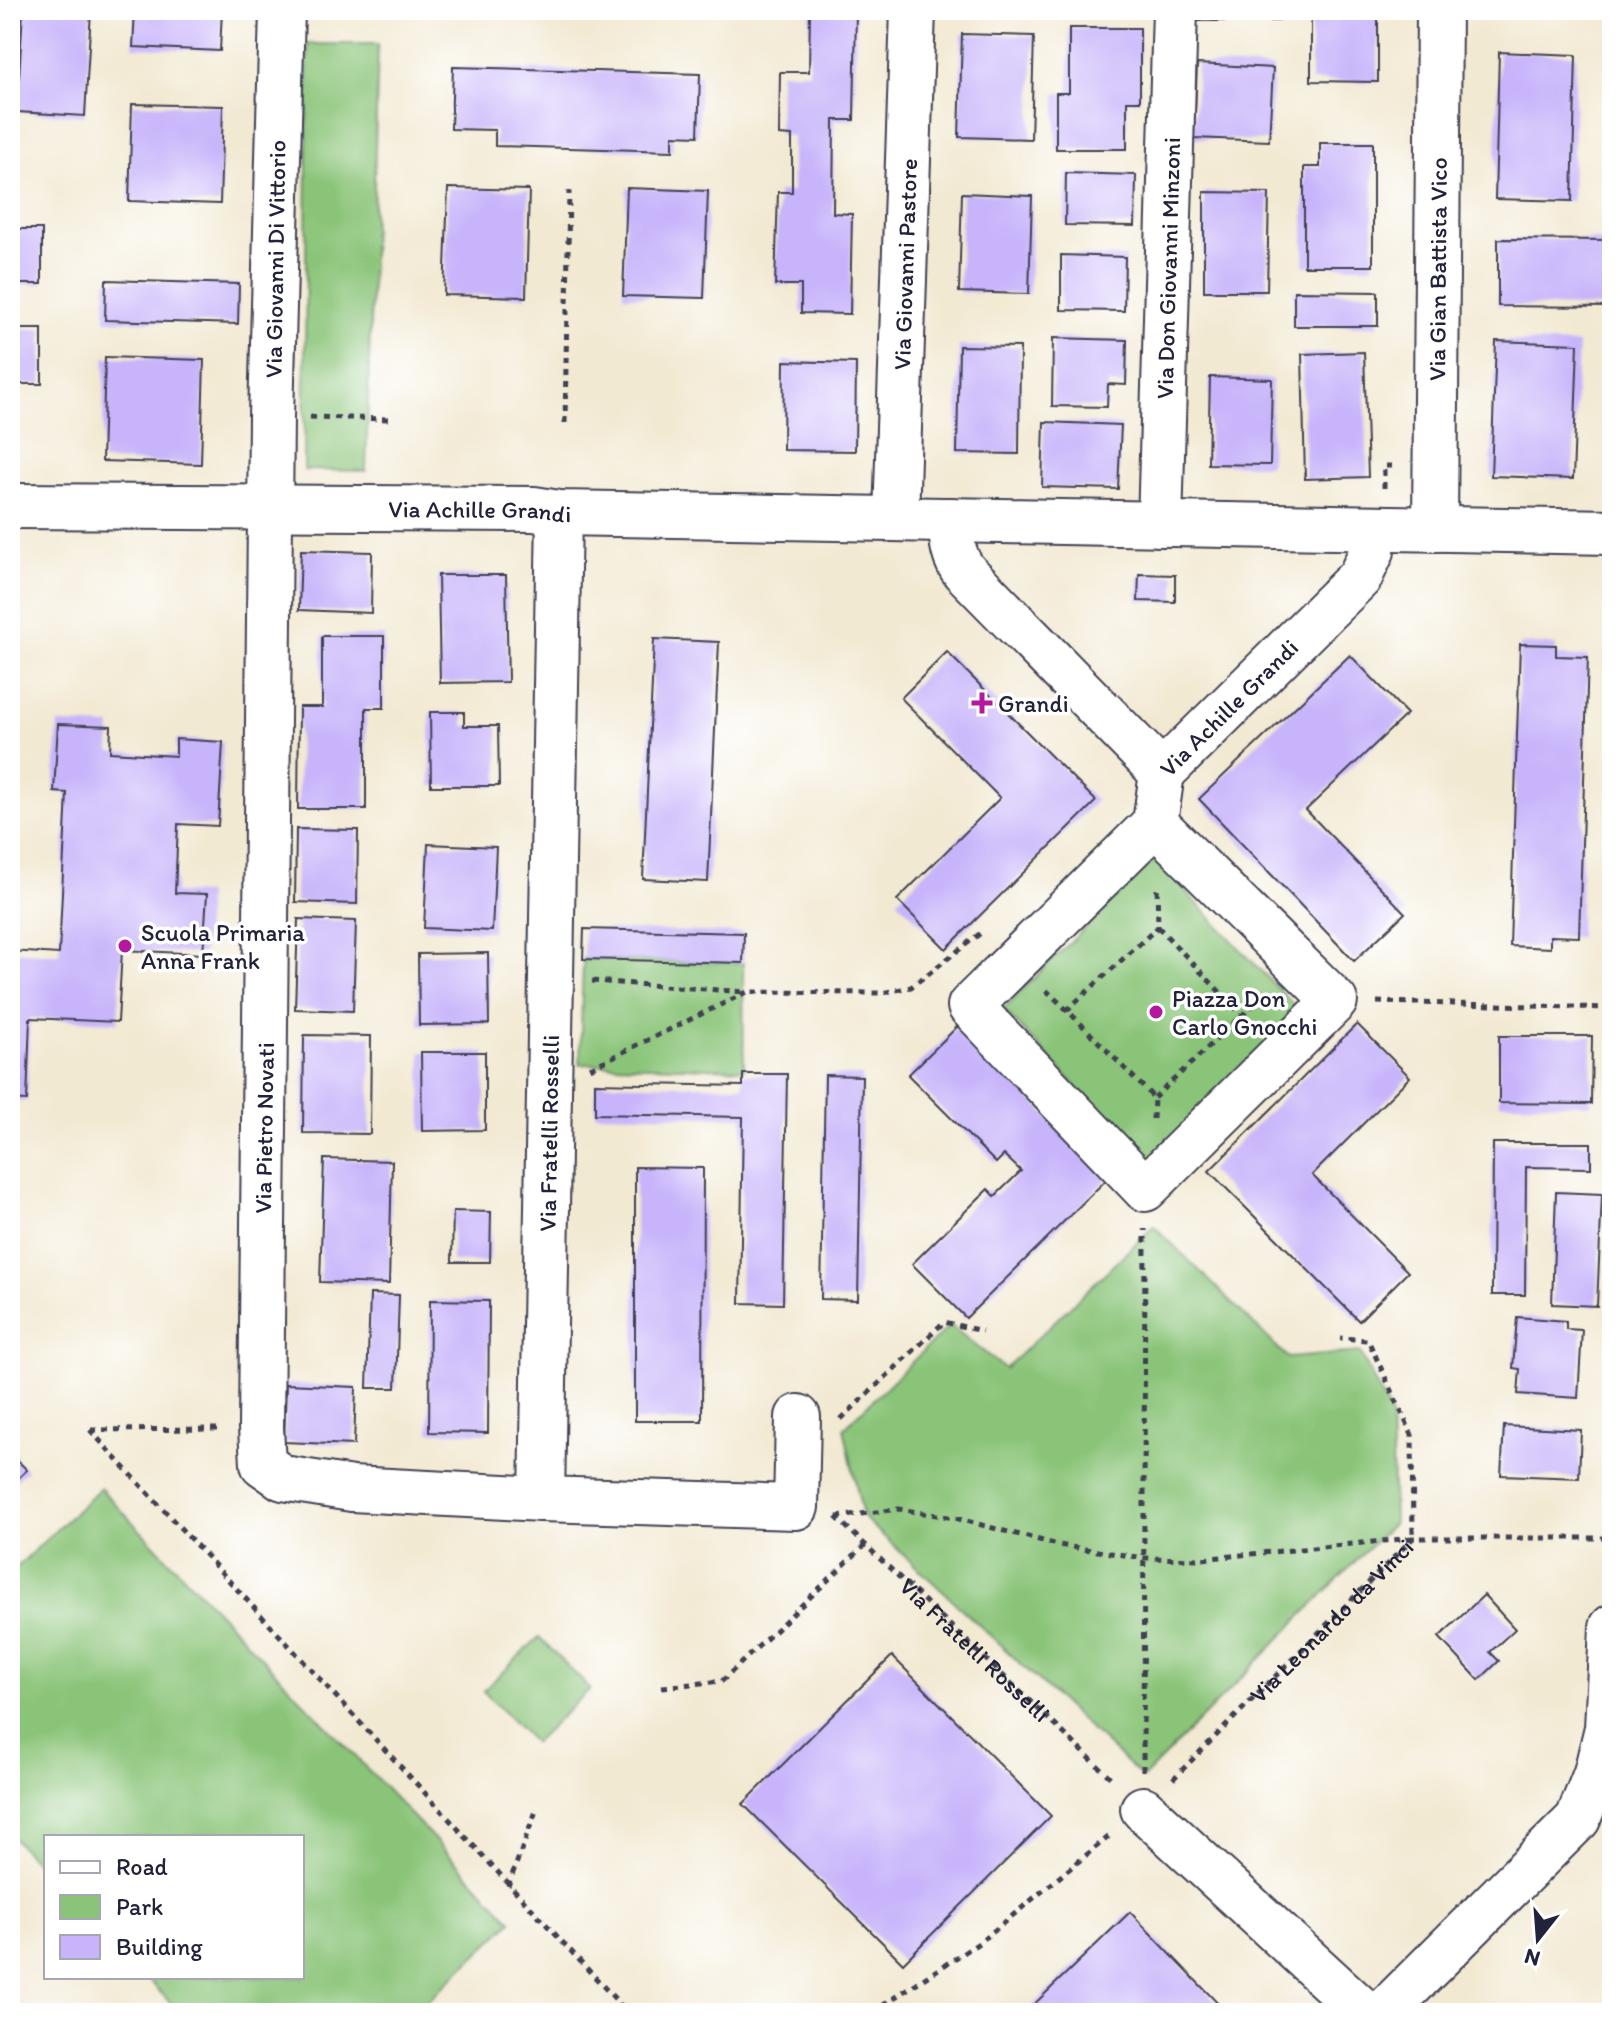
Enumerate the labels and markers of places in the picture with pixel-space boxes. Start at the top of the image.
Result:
place label: Grandi [998,689,1069,718]
marker: Grandi [973,694,991,712]
place label: Scuola Primaria Anna Frank [141,918,305,975]
marker: Scuola Primaria Anna Frank [116,937,134,955]
place label: Piazza Don Carlo Gnocchi [1172,984,1317,1041]
marker: Piazza Don Carlo Gnocchi [1147,1003,1165,1021]

